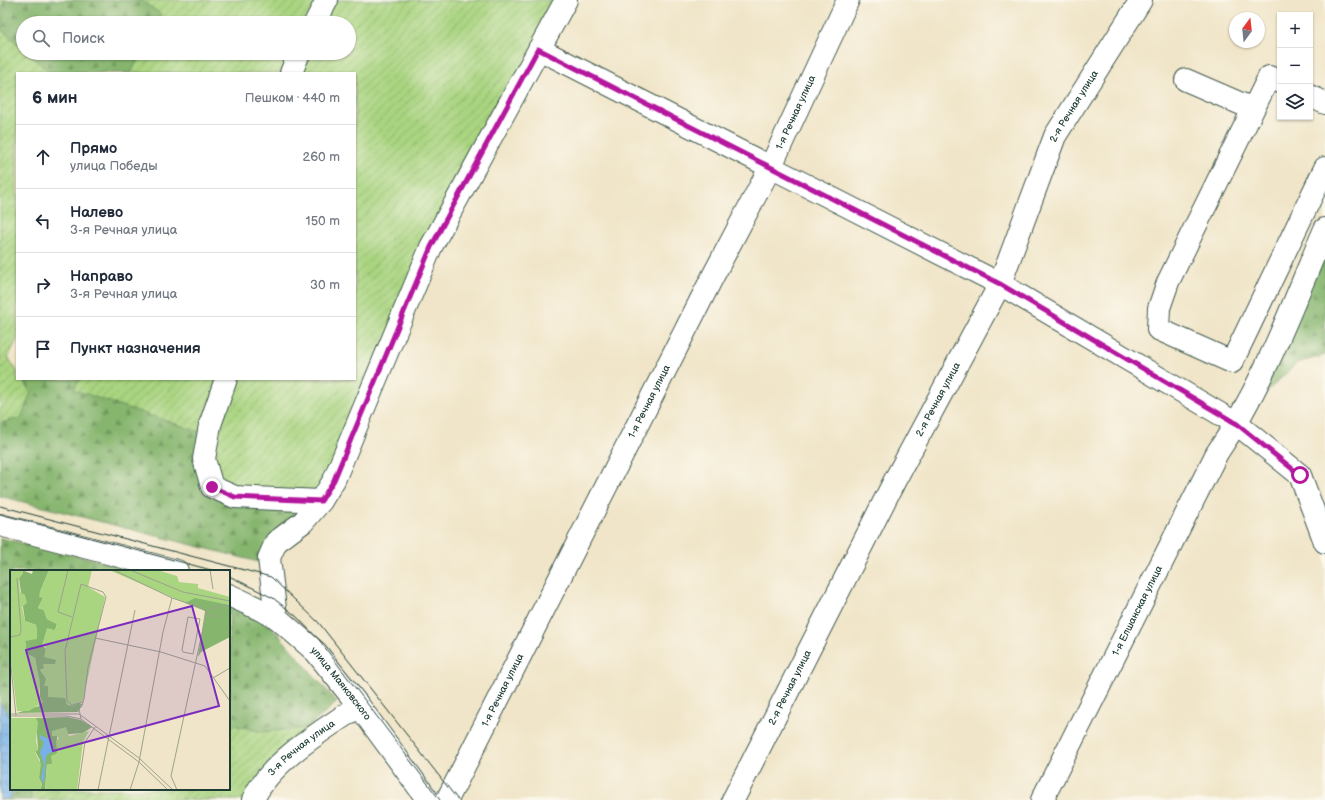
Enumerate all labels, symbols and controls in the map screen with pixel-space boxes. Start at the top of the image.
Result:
north arrow [1229,12,1265,48]
map controls [1277,12,1313,120]
button: + [1277,12,1313,48]
search box [16,16,356,60]
icon: search [30,27,52,49]
text: Поиск [62,29,105,48]
button: − [1277,48,1313,84]
street label: 2-я Речная улица [1047,68,1101,144]
street label: 1-я Речная улица [773,73,818,152]
button: layers [1277,84,1313,120]
text: 6 мин [32,88,78,108]
text: Пешком · 440 m [245,90,340,106]
text: Прямо [70,139,117,158]
icon: ahead [32,146,54,168]
text: 260 m [302,149,340,165]
text: улица Победы [70,158,158,174]
text: Налево [70,203,123,222]
icon: left [32,210,54,232]
text: 150 m [306,213,340,229]
text: 3-я Речная улица [70,222,177,238]
text: Направо [70,267,133,286]
icon: right [32,274,54,296]
text: 30 m [310,277,340,293]
text: 3-я Речная улица [70,286,177,302]
icon: arrive [32,338,54,360]
text: Пункт назначения [70,339,201,358]
street label: 2-я Речная улица [913,360,963,439]
street label: 1-я Речная улица [626,363,673,440]
route start [1291,466,1309,484]
route end [203,478,221,496]
street label: 1-я Елшанская улица [1110,564,1165,658]
inset map [10,570,230,790]
street label: улица Маяковского [308,644,373,722]
street label: 2-я Речная улица [766,648,814,727]
street label: 1-я Речная улица [479,652,526,729]
street label: 3-я Речная улица [265,717,337,779]

